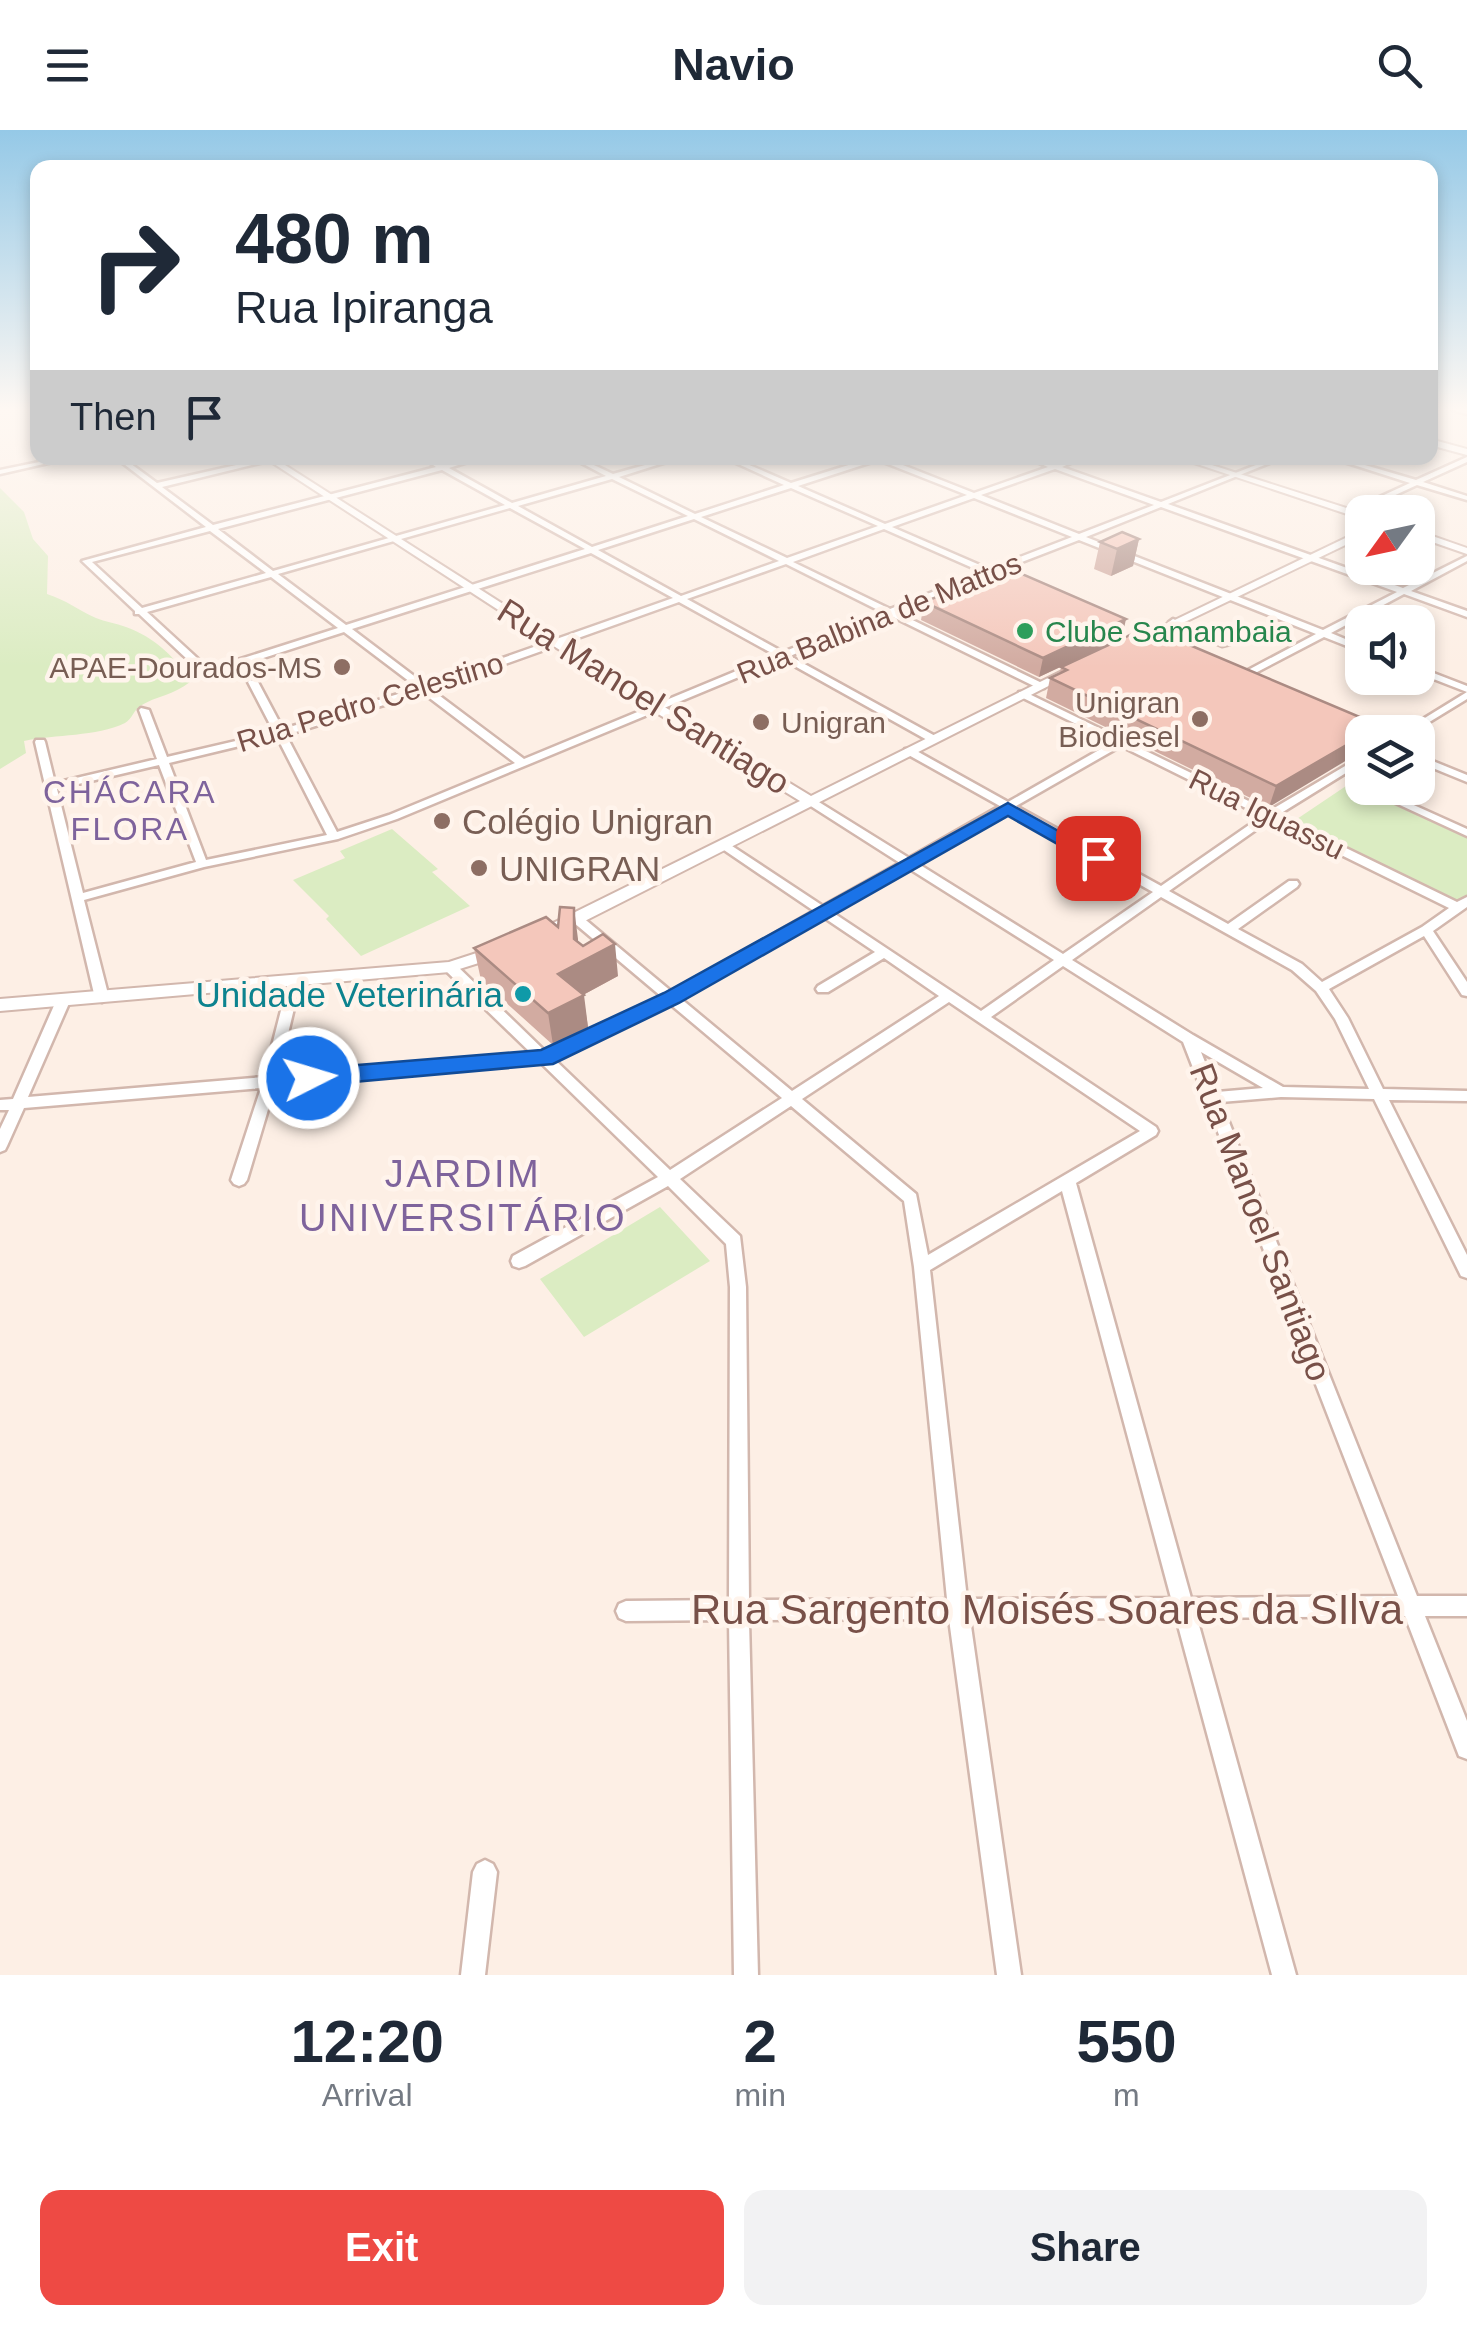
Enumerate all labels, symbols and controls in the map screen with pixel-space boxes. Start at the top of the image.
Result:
icon: menu [40,38,95,93]
icon: search [1372,38,1427,93]
text: Navio [672,39,795,90]
icon: right [70,200,200,330]
text: 480 m [235,200,433,278]
text: Rua Ipiranga [235,282,493,333]
icon: arrive [177,390,232,445]
text: Then [70,396,157,438]
north arrow [1345,495,1435,585]
map controls [1345,495,1435,805]
street label: Rua Balbina de Mattos [732,546,1026,690]
street label: Rua Manoel Santiago [491,590,797,802]
button: sound [1345,605,1435,695]
place label: Clube Samambaia [1045,615,1292,648]
marker: Clube Samambaia [1014,620,1036,642]
street label: Rua Pedro Celestino [233,646,507,758]
place label: APAE-Dourados-MS [49,651,322,684]
marker: APAE-Dourados-MS [331,656,353,678]
place label: Unigran Biodiesel [1058,686,1180,753]
place label: Unigran [781,706,886,739]
marker: Unigran Biodiesel [1189,708,1211,730]
marker: Unigran [750,711,772,733]
button: layers [1345,715,1435,805]
street label: Rua Iguassu [1184,762,1350,866]
district label: CHÁCARA FLORA [43,774,217,847]
place label: Colégio Unigran [462,802,713,841]
marker: Colégio Unigran [431,810,453,832]
pin [1056,816,1141,901]
icon: arrive [1071,831,1126,886]
place label: UNIGRAN [499,849,660,888]
marker: UNIGRAN [468,857,490,879]
place label: Unidade Veterinária [196,975,504,1014]
marker: Unidade Veterinária [512,983,534,1005]
position arrow [257,1026,361,1130]
street label: Rua Manoel Santiago [1182,1058,1340,1386]
district label: JARDIM UNIVERSITÁRIO [299,1153,627,1239]
street label: Rua Sargento Moisés Soares da SIlva [691,1586,1404,1633]
text: 12:20 [290,2008,444,2075]
text: 2 [743,2008,777,2075]
text: 550 [1076,2008,1177,2075]
text: Arrival [322,2077,413,2113]
text: min [734,2077,786,2113]
text: m [1113,2077,1140,2113]
button: Exit [40,2190,724,2305]
button: Share [744,2190,1427,2305]

